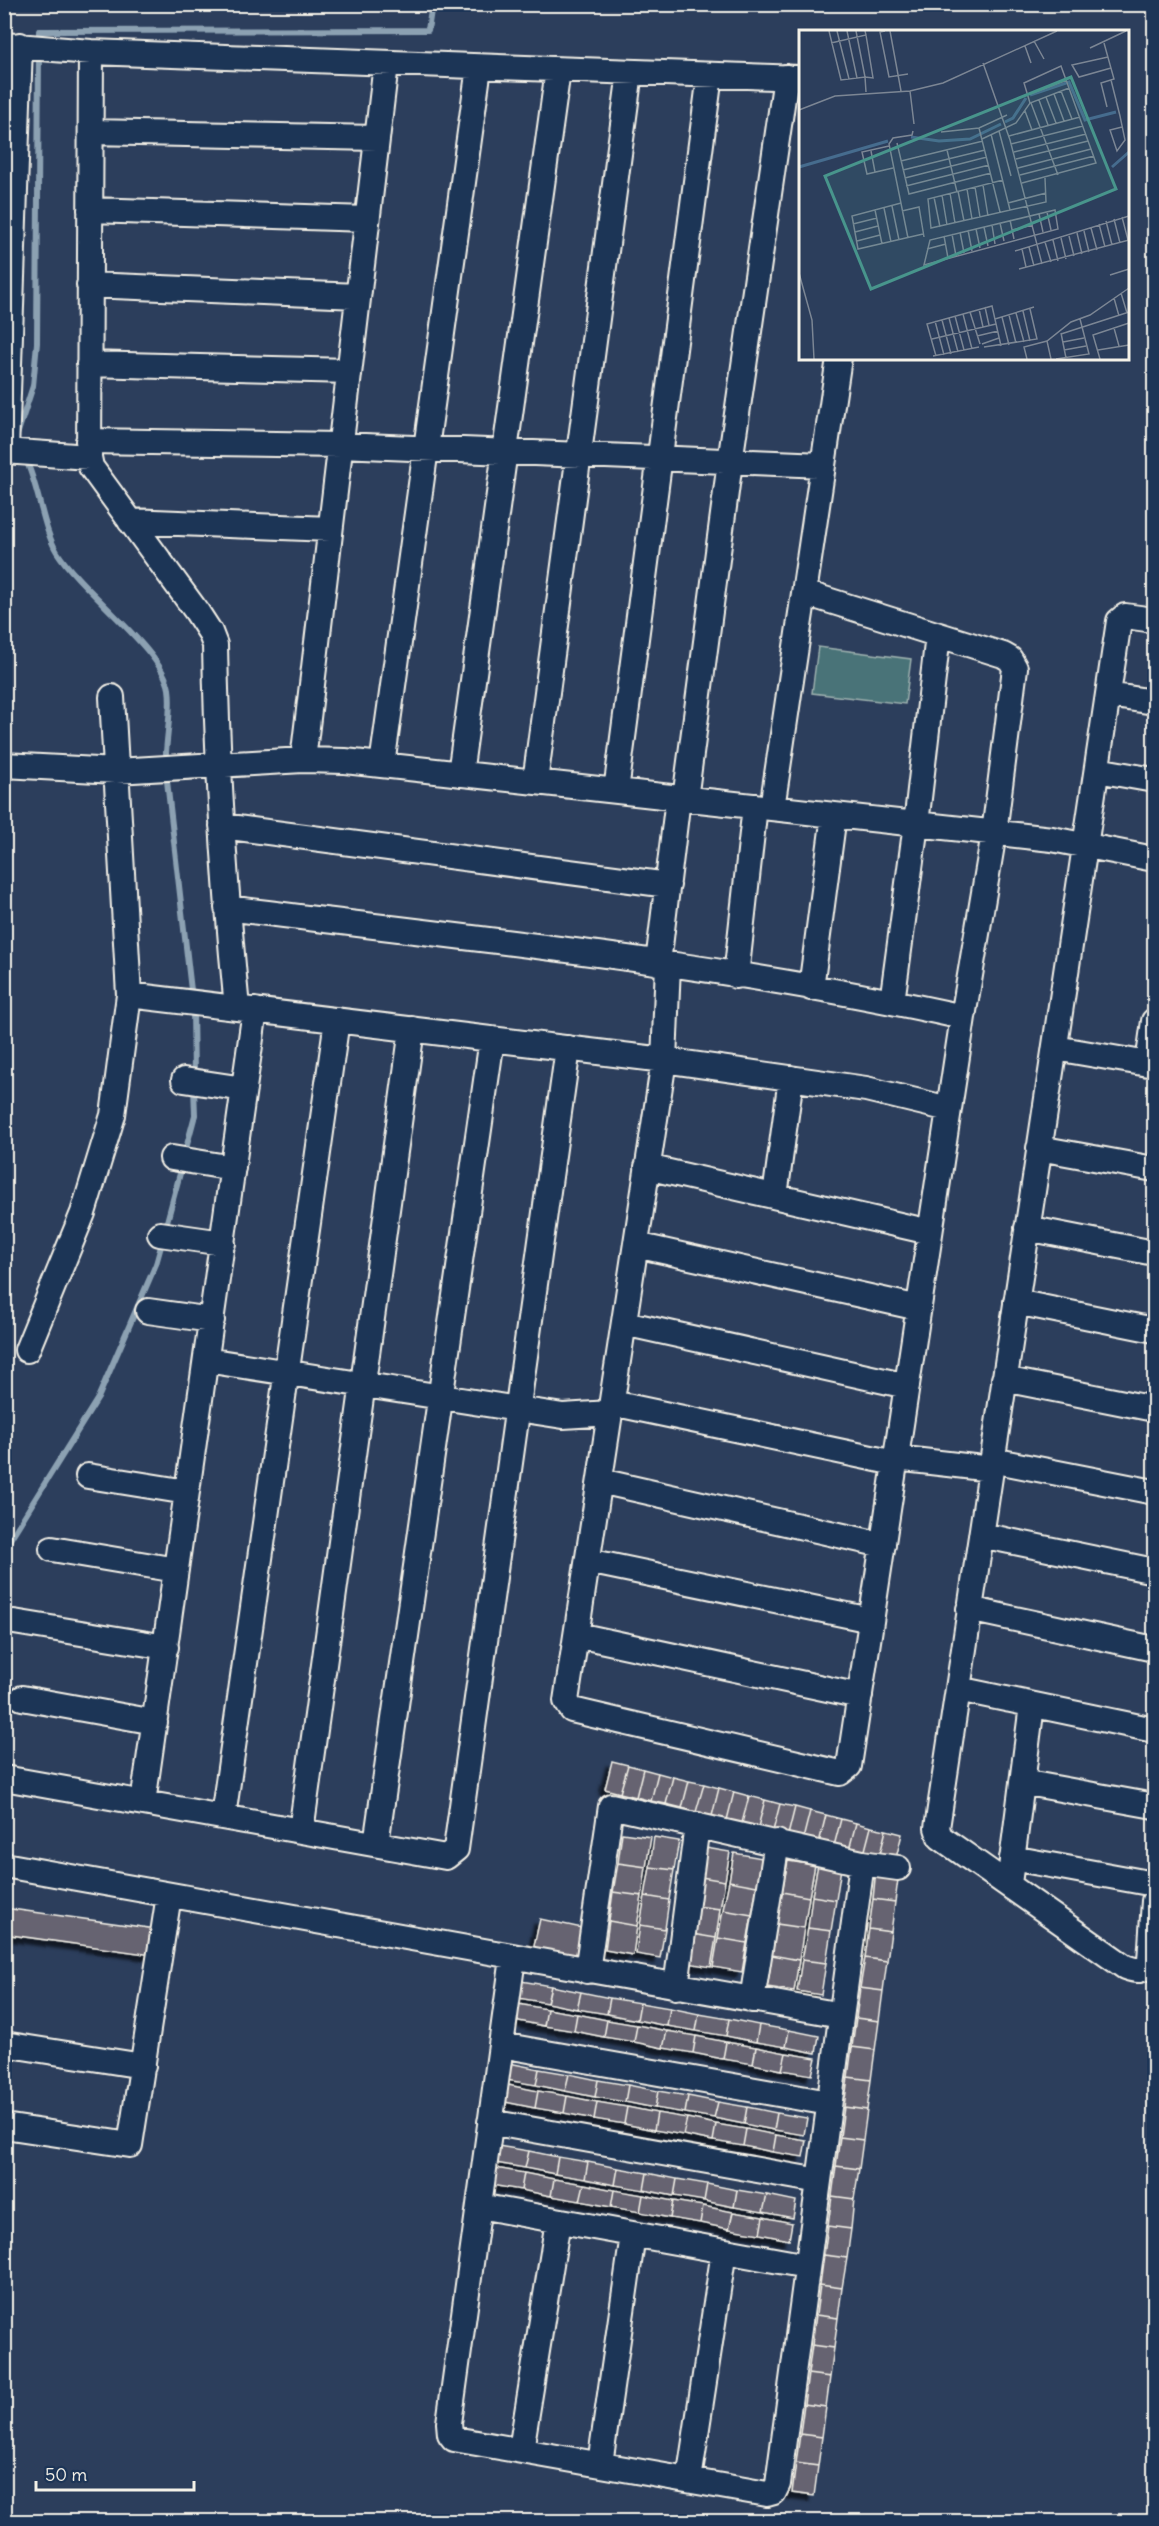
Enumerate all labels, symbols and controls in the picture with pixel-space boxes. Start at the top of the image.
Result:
inset map [799,30,1129,360]
scale bar [36,2454,194,2492]
text: 50 m [45,2463,87,2486]

